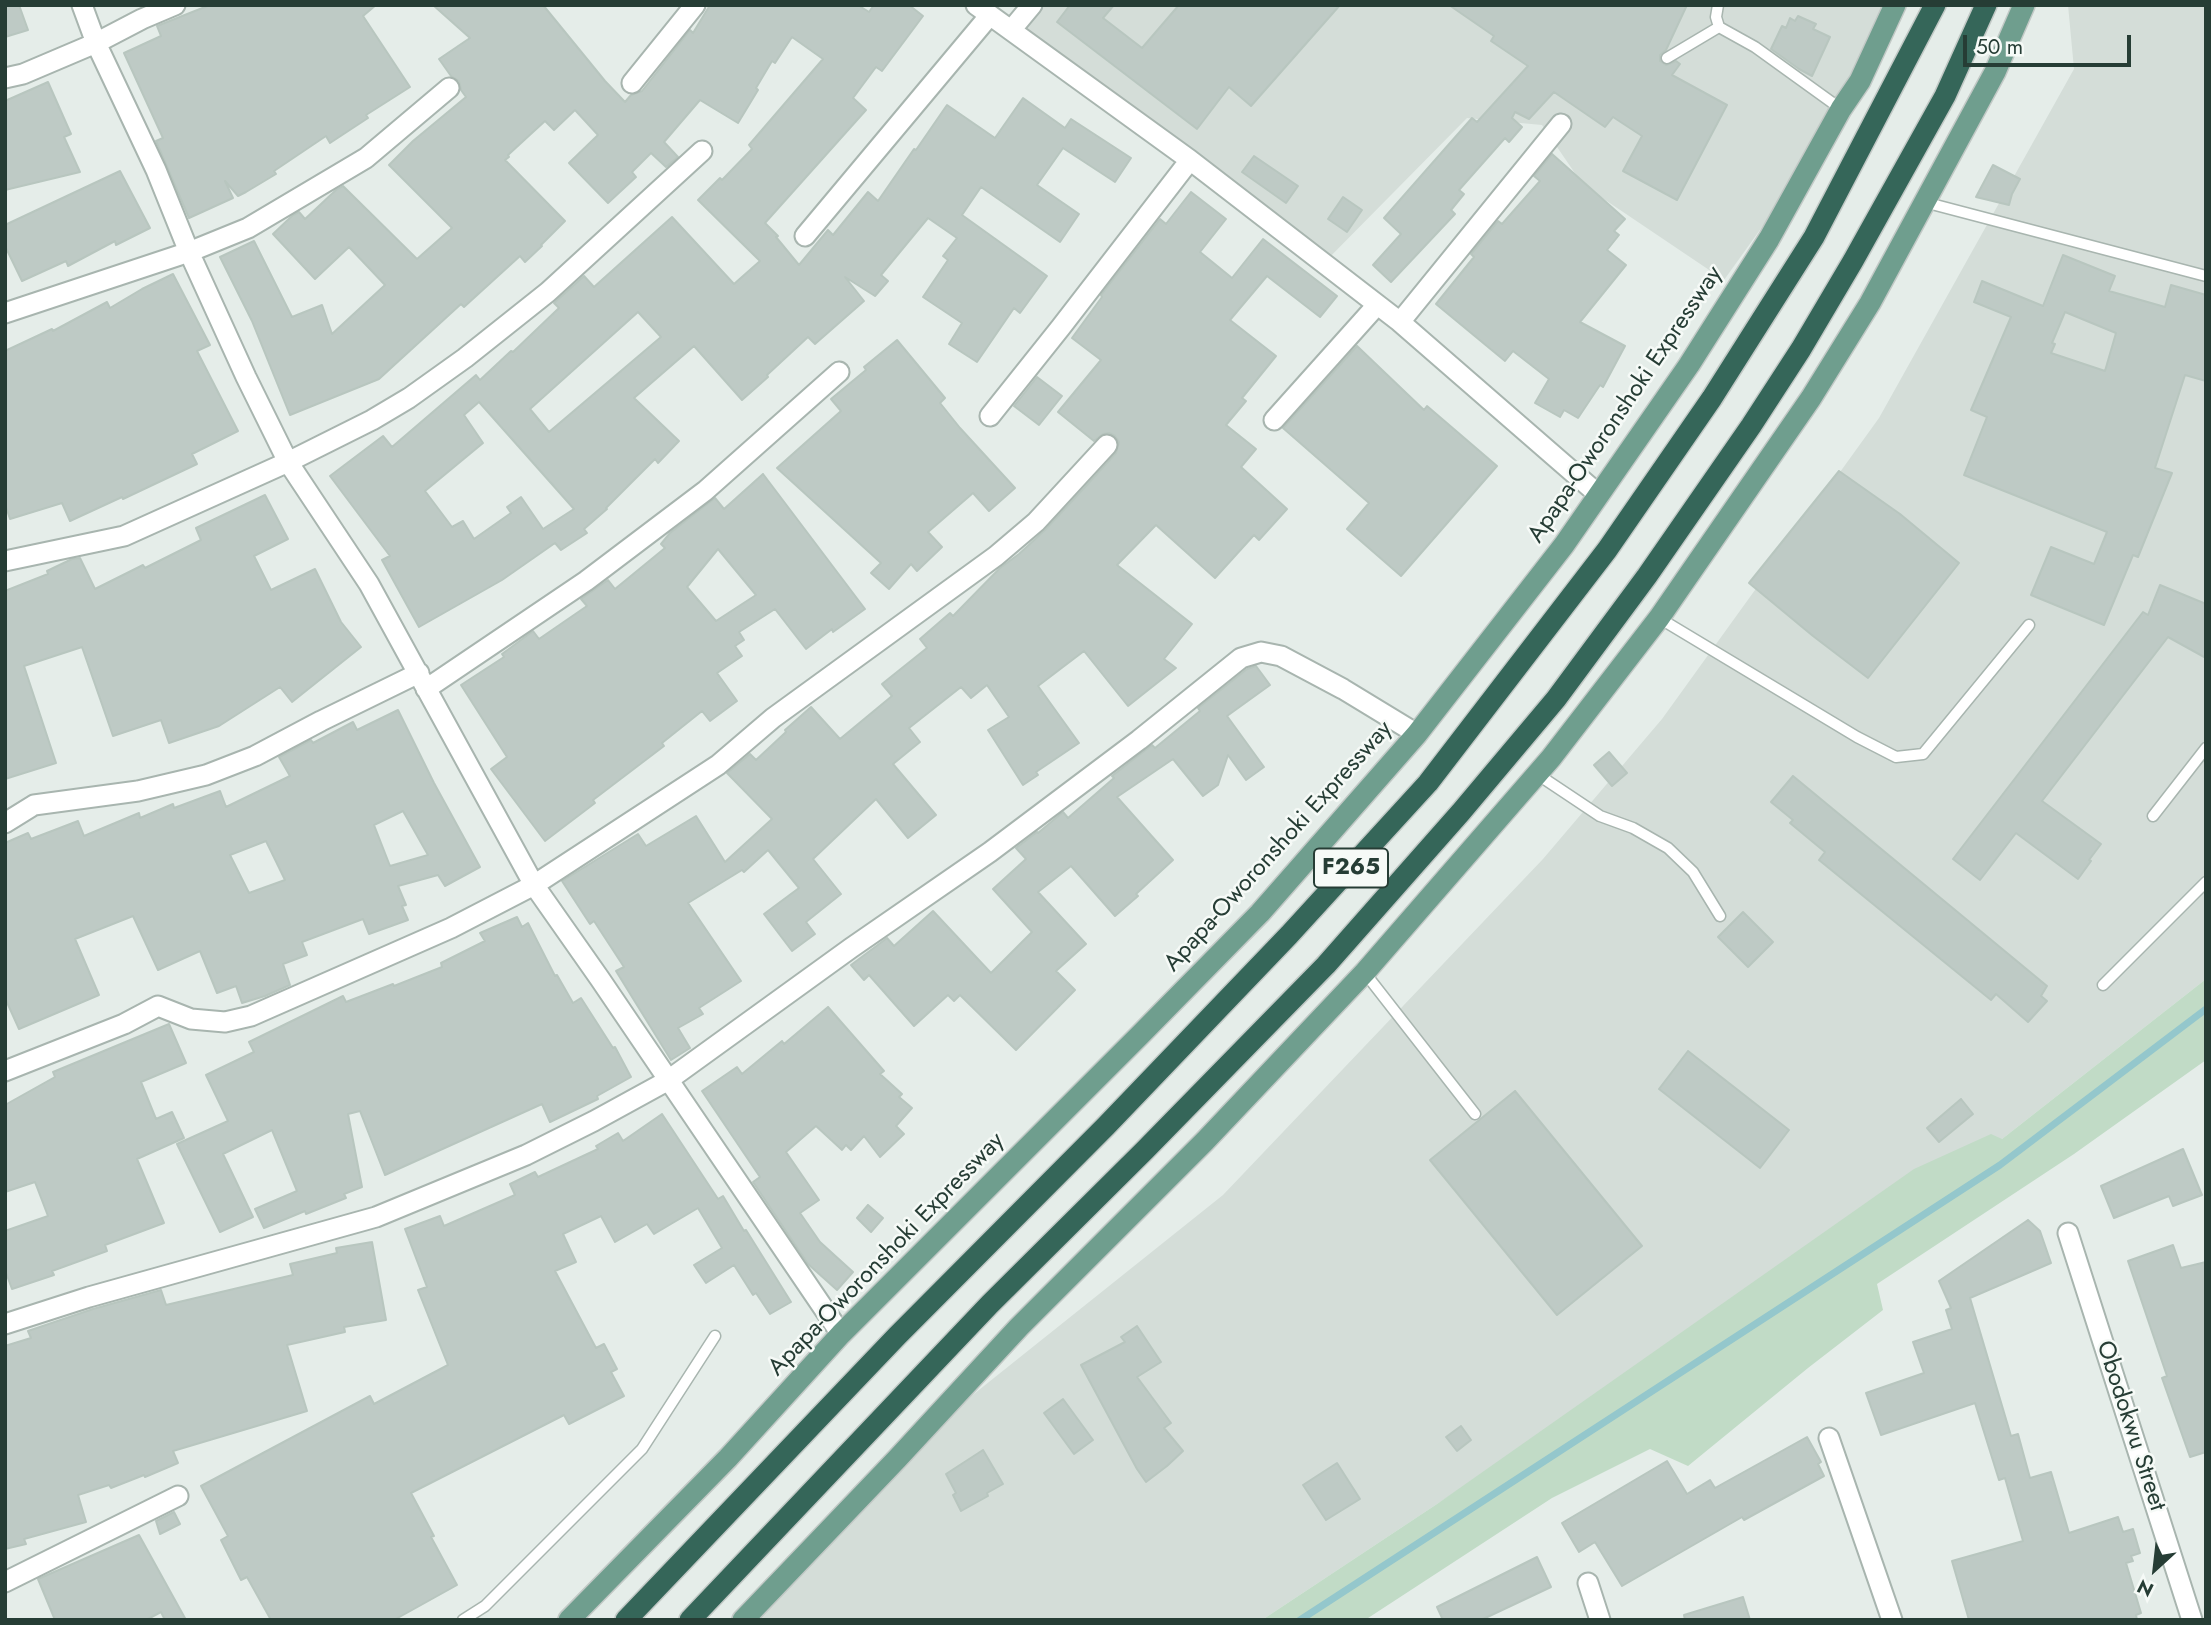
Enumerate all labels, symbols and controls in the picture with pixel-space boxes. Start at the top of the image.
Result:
scale bar [1966,21,2134,65]
text: 50 m [1976,32,2023,62]
street label: Apapa-Oworonshoki Expressway [1523,261,1729,549]
street label: Apapa-Oworonshoki Expressway [1159,716,1399,978]
road number: F265 [1314,848,1388,888]
street label: Apapa-Oworonshoki Expressway [763,1127,1011,1383]
street label: Obodokwu Street [2089,1337,2171,1515]
north arrow [2120,1534,2190,1604]
text: N [2132,1573,2158,1604]

